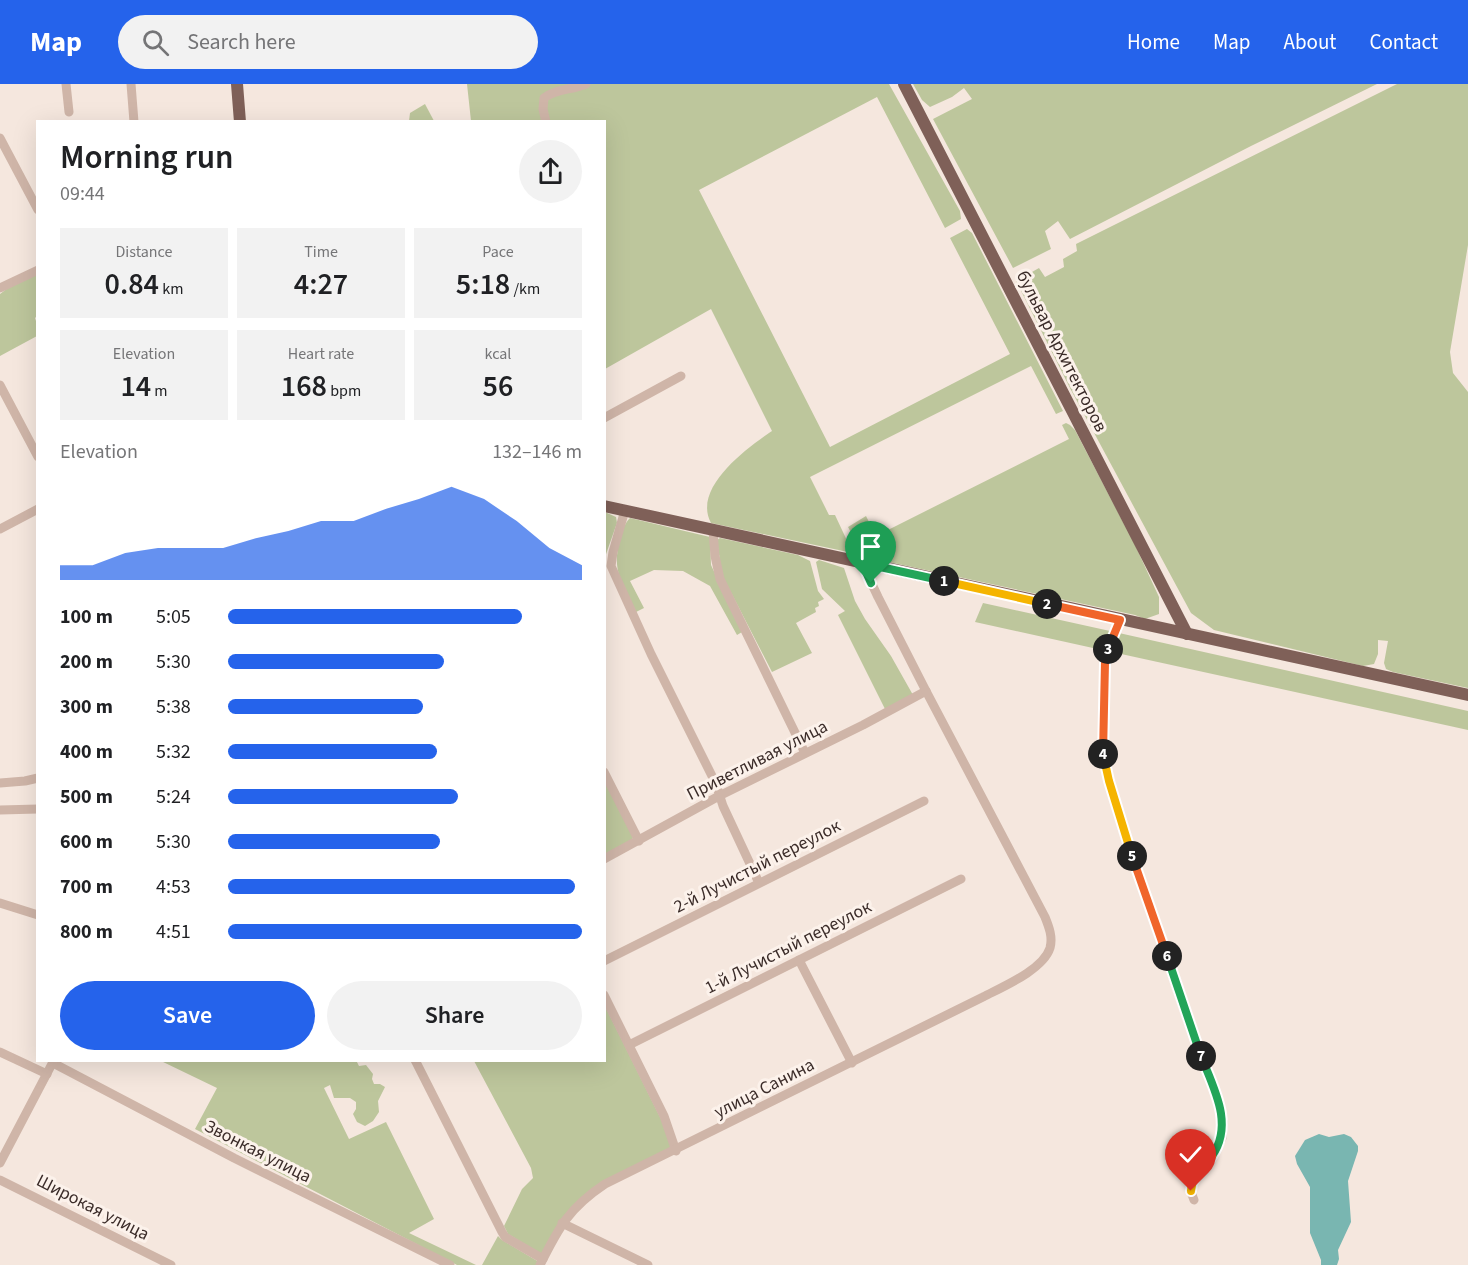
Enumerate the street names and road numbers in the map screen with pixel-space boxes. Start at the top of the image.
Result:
street label: бульвар Архитекторов [1010,266,1113,436]
street label: Приветливая улица [682,714,832,807]
street label: 2-й Лучистый переулок [670,813,845,919]
street label: 1-й Лучистый переулок [701,894,876,1000]
street label: улица Санина [710,1052,819,1124]
street label: Звонкая улица [200,1114,315,1189]
street label: Широкая улица [32,1168,153,1247]

